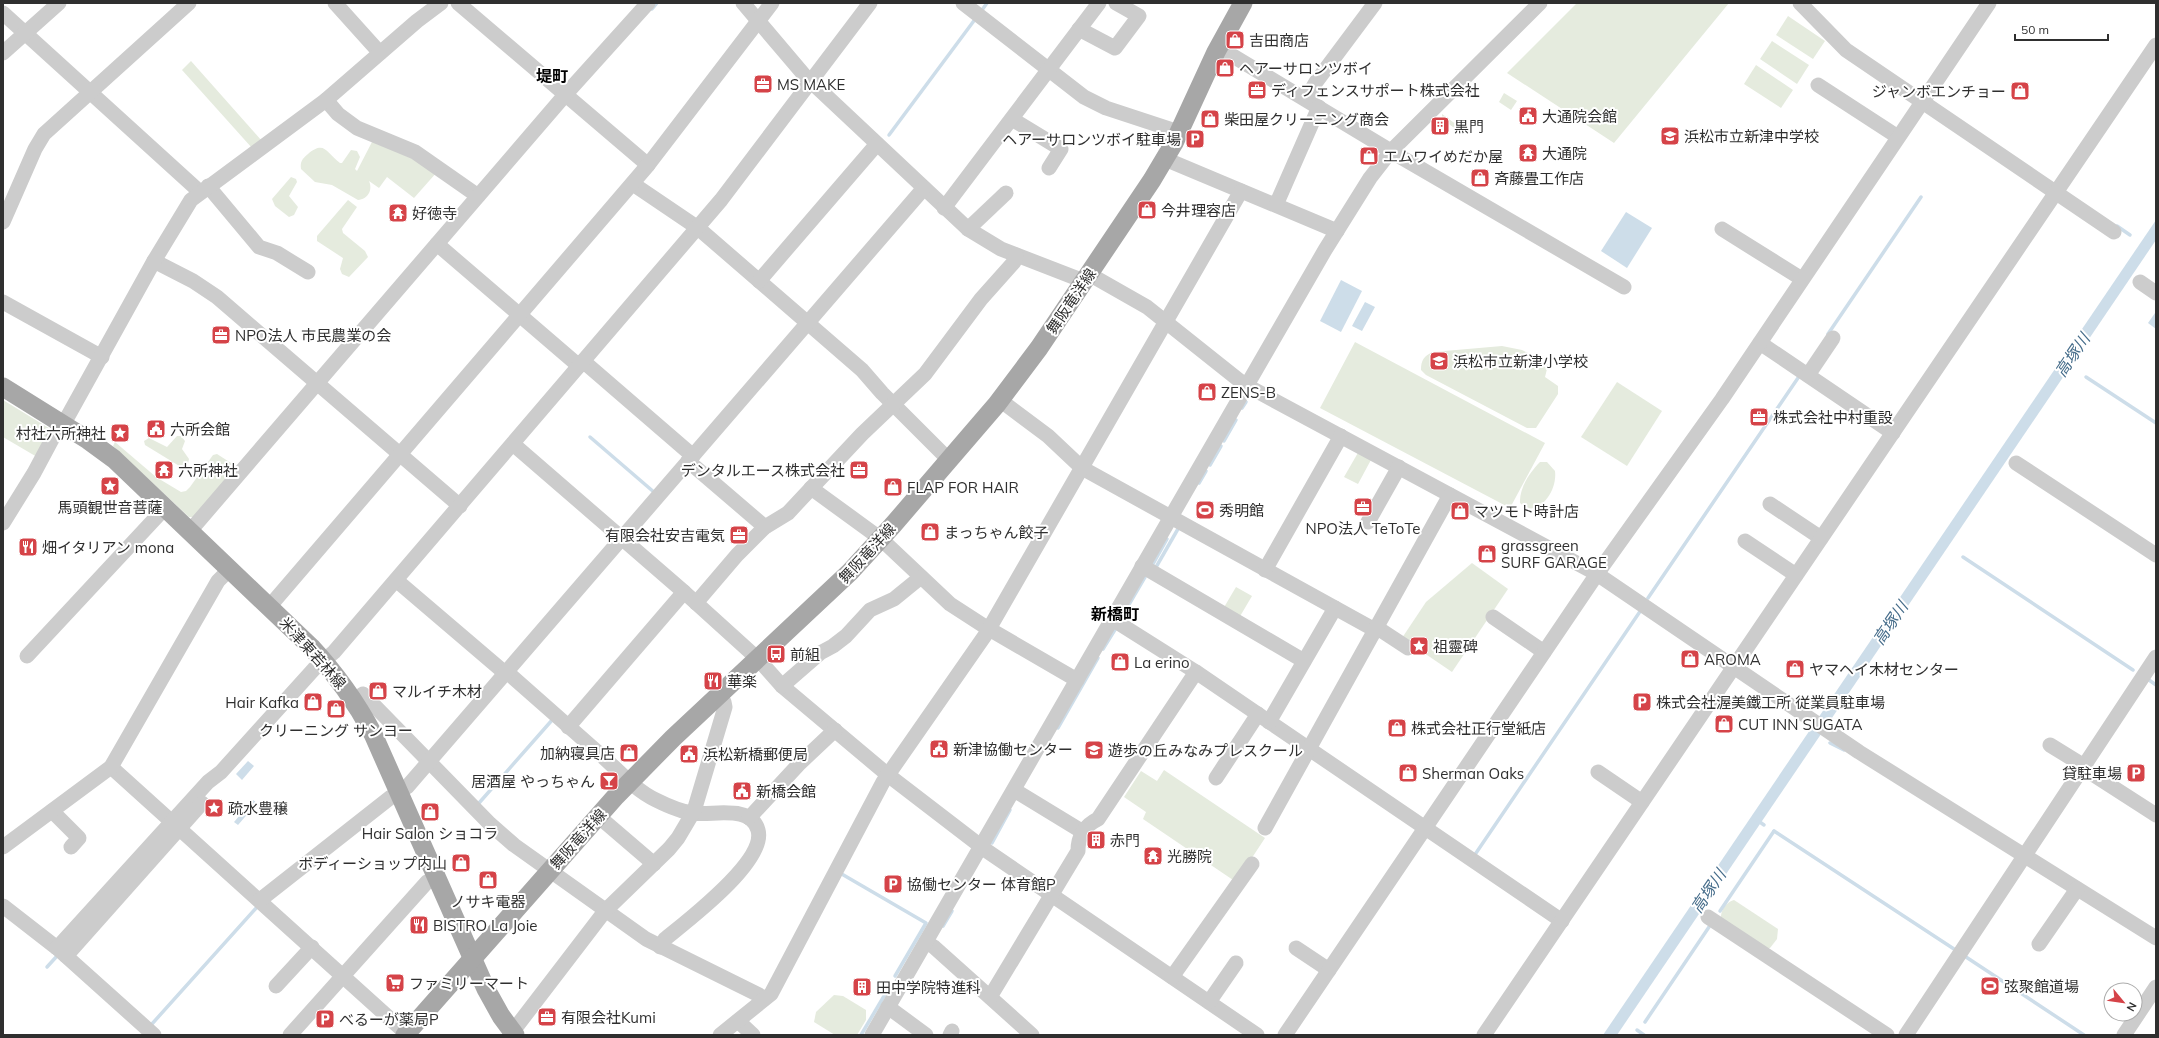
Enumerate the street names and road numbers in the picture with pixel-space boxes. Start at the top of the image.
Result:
street label: 舞阪竜洋線 [1042,265,1100,337]
street label: 舞阪竜洋線 [834,519,900,587]
street label: 米津東若林線 [276,613,350,693]
street label: 舞阪竜洋線 [546,805,610,873]

